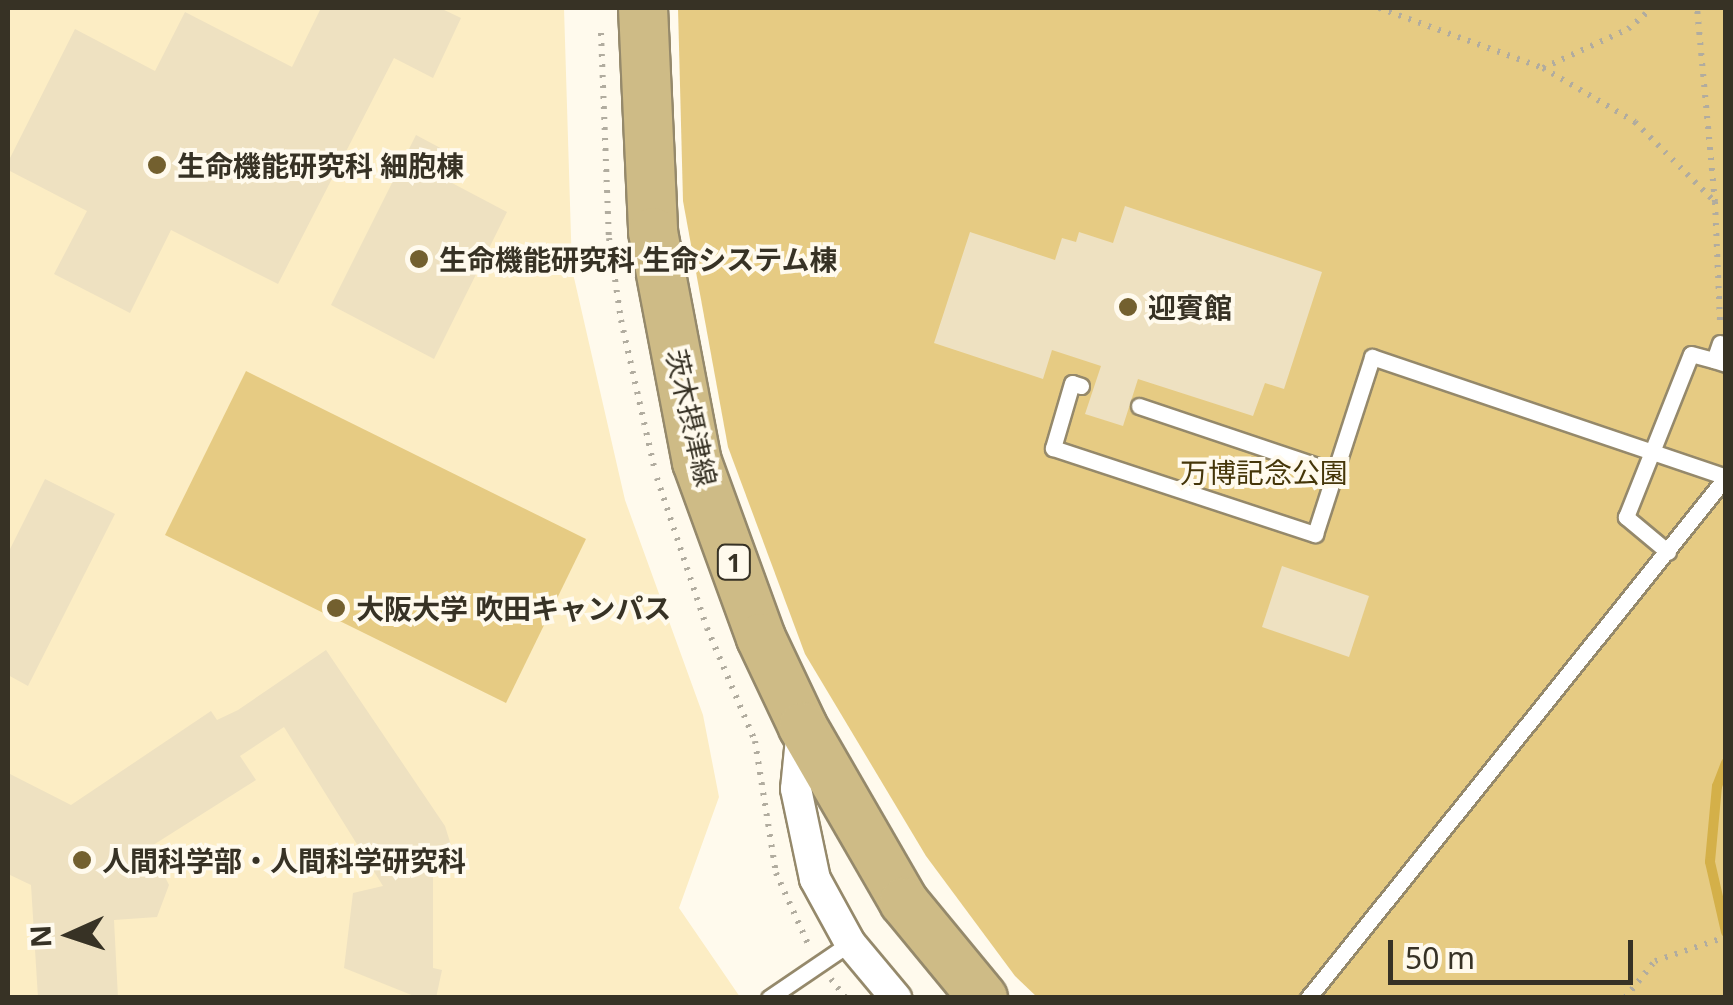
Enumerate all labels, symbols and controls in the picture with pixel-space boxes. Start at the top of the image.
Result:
place label: 生命機能研究科 細胞棟 [177,148,464,182]
marker: 生命機能研究科 細胞棟 [146,154,168,176]
place label: 生命機能研究科 生命システム棟 [439,242,838,276]
marker: 生命機能研究科 生命システム棟 [408,248,430,270]
place label: 迎賓館 [1148,290,1232,324]
marker: 迎賓館 [1117,296,1139,318]
street label: 茨木摂津線 [660,346,724,490]
park label: 万博記念公園 [1180,455,1348,489]
road number: 1 [716,542,752,582]
place label: 大阪大学 吹田キャンパス [356,591,671,625]
marker: 大阪大学 吹田キャンパス [325,597,347,619]
place label: 人間科学部・人間科学研究科 [102,843,466,877]
marker: 人間科学部・人間科学研究科 [71,849,93,871]
north arrow [20,885,120,985]
scale bar [1393,920,1638,982]
text: N [20,924,60,949]
text: 50 m [1405,937,1475,978]

